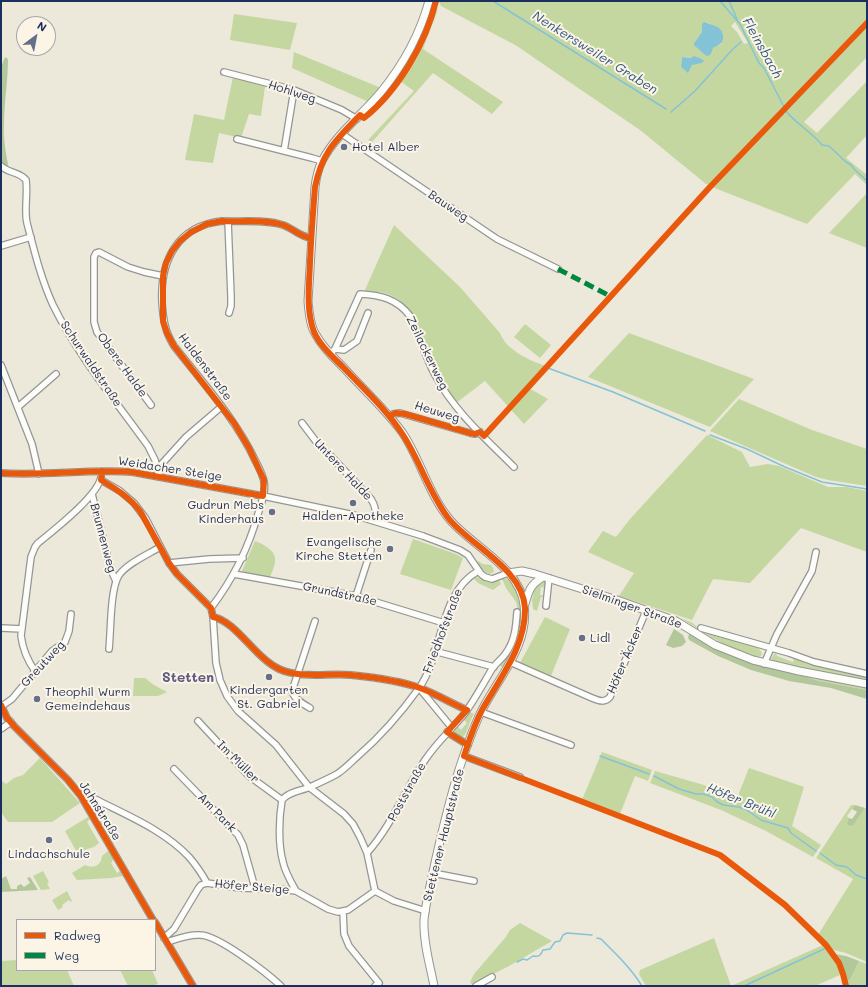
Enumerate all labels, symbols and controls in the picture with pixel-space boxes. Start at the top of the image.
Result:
water label: Nenkersweiler Graben [530,8,660,98]
water label: Fleinsbach [739,15,785,81]
north arrow [16,16,56,56]
text: N [35,18,50,35]
street label: Hohlweg [266,78,318,106]
place label: Hotel Alber [352,140,420,154]
marker: Hotel Alber [339,142,349,152]
street label: Bauweg [425,187,471,225]
street label: Zeilackerweg [403,314,451,392]
street label: Schurwaldstraße [57,318,125,410]
street label: Obere Halde [94,330,150,400]
street label: Haldenstraße [175,331,235,403]
street label: Heuweg [413,398,461,426]
street label: Untere Halde [311,436,375,504]
street label: Weidacher Steige [117,454,223,484]
place label: Gudrun Mebs Kinderhaus [187,498,264,526]
marker: Halden-Apotheke [348,498,358,508]
street label: Brunnenweg [87,502,119,574]
marker: Gudrun Mebs Kinderhaus [267,507,277,517]
place label: Halden-Apotheke [302,509,404,523]
place label: Evangelische Kirche Stetten [296,535,382,563]
marker: Evangelische Kirche Stetten [385,544,395,554]
street label: Grundstraße [302,579,378,609]
street label: Sielminger Straße [580,582,684,632]
street label: Friedhofstraße [420,587,466,675]
street label: Höfer Äcker [604,624,646,696]
place label: Lidl [590,631,611,645]
marker: Lidl [577,633,587,643]
street label: Greutweg [18,638,68,690]
district label: Stetten [162,670,214,686]
marker: Kindergarten St. Gabriel [264,672,274,682]
place label: Kindergarten St. Gabriel [230,683,308,711]
place label: Theophil Wurm Gemeindehaus [45,685,130,713]
marker: Theophil Wurm Gemeindehaus [32,694,42,704]
street label: Im Müller [214,738,262,786]
street label: Poststraße [385,760,429,824]
street label: Stettener Hauptstraße [421,767,467,903]
street label: Jahnstraße [76,779,124,843]
water label: Höfer Brühl [704,780,778,822]
street label: Am Park [195,790,239,836]
marker: Lindachschule [44,835,54,845]
place label: Lindachschule [8,847,90,861]
street label: Höfer Steige [214,877,290,897]
legend [16,919,156,971]
text: Radweg [54,927,100,943]
text: Weg [54,947,79,963]

